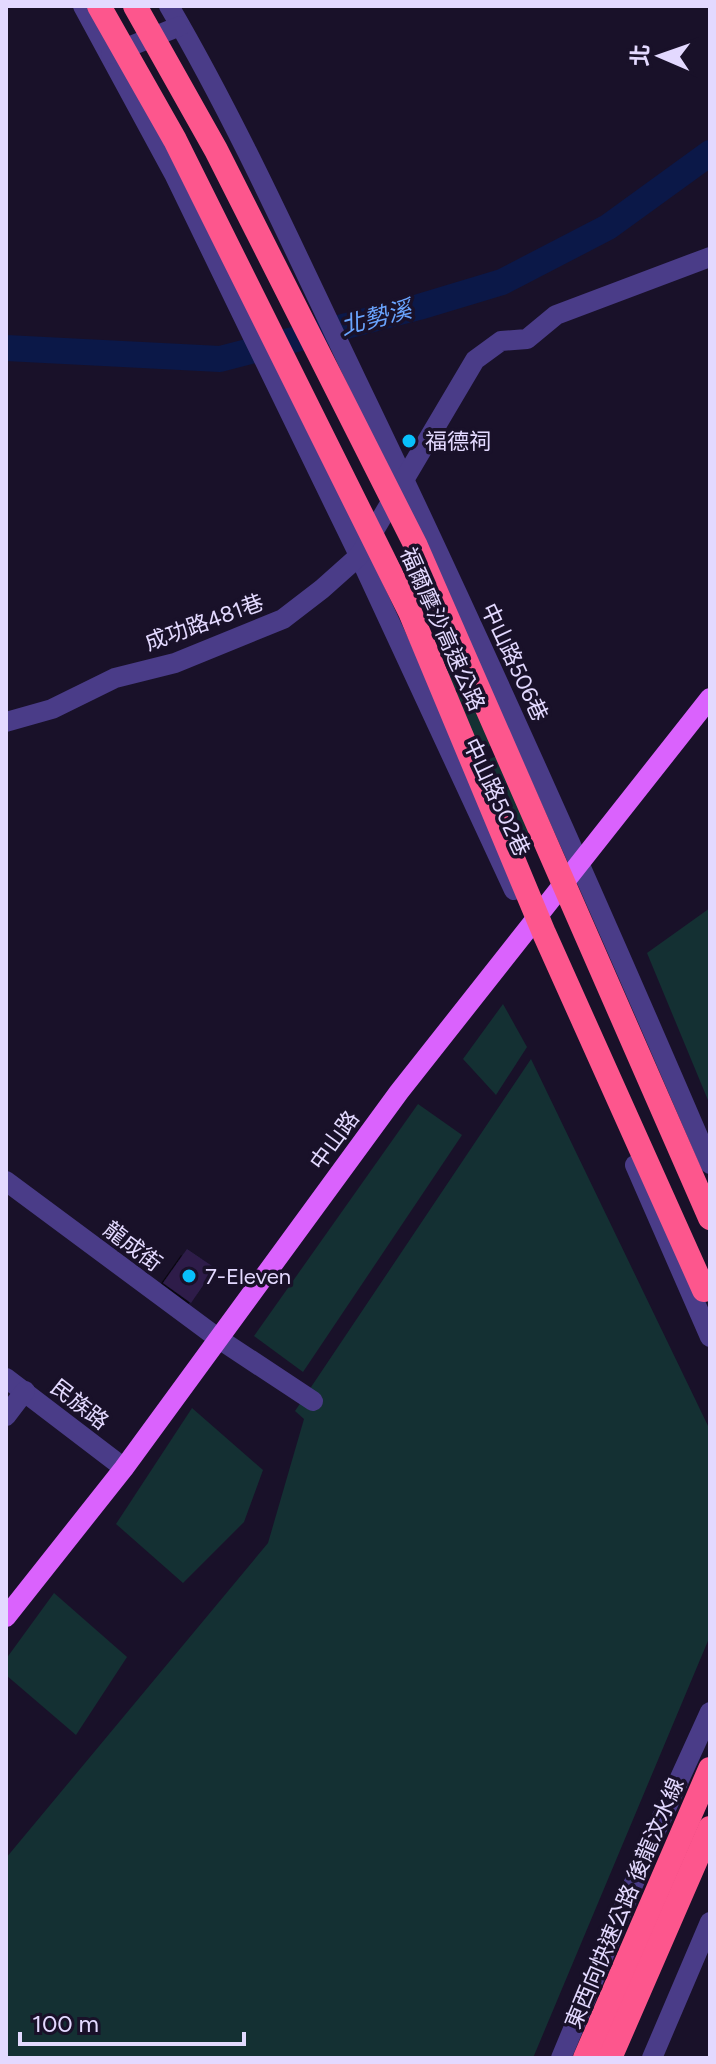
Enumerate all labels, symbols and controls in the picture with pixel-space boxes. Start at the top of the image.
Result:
north arrow [620,16,700,96]
text: 北 [627,44,654,67]
water label: 北勢溪 [337,293,417,341]
place label: 福德祠 [425,428,491,455]
marker: 福德祠 [400,432,418,450]
street label: 福爾摩沙高速公路 [394,543,491,715]
street label: 成功路481巷 [141,589,267,656]
street label: 中山路506巷 [475,599,554,726]
street label: 中山路502巷 [457,734,536,860]
street label: 中山路 [304,1106,365,1175]
street label: 龍成街 [98,1216,167,1277]
place label: 7-Eleven [205,1263,291,1290]
marker: 7-Eleven [180,1267,198,1285]
street label: 民族路 [45,1373,114,1435]
street label: 東西向快速公路 後龍汶水線 [559,1774,690,2032]
scale bar [20,1996,244,2046]
text: 100 m [32,2009,99,2038]

